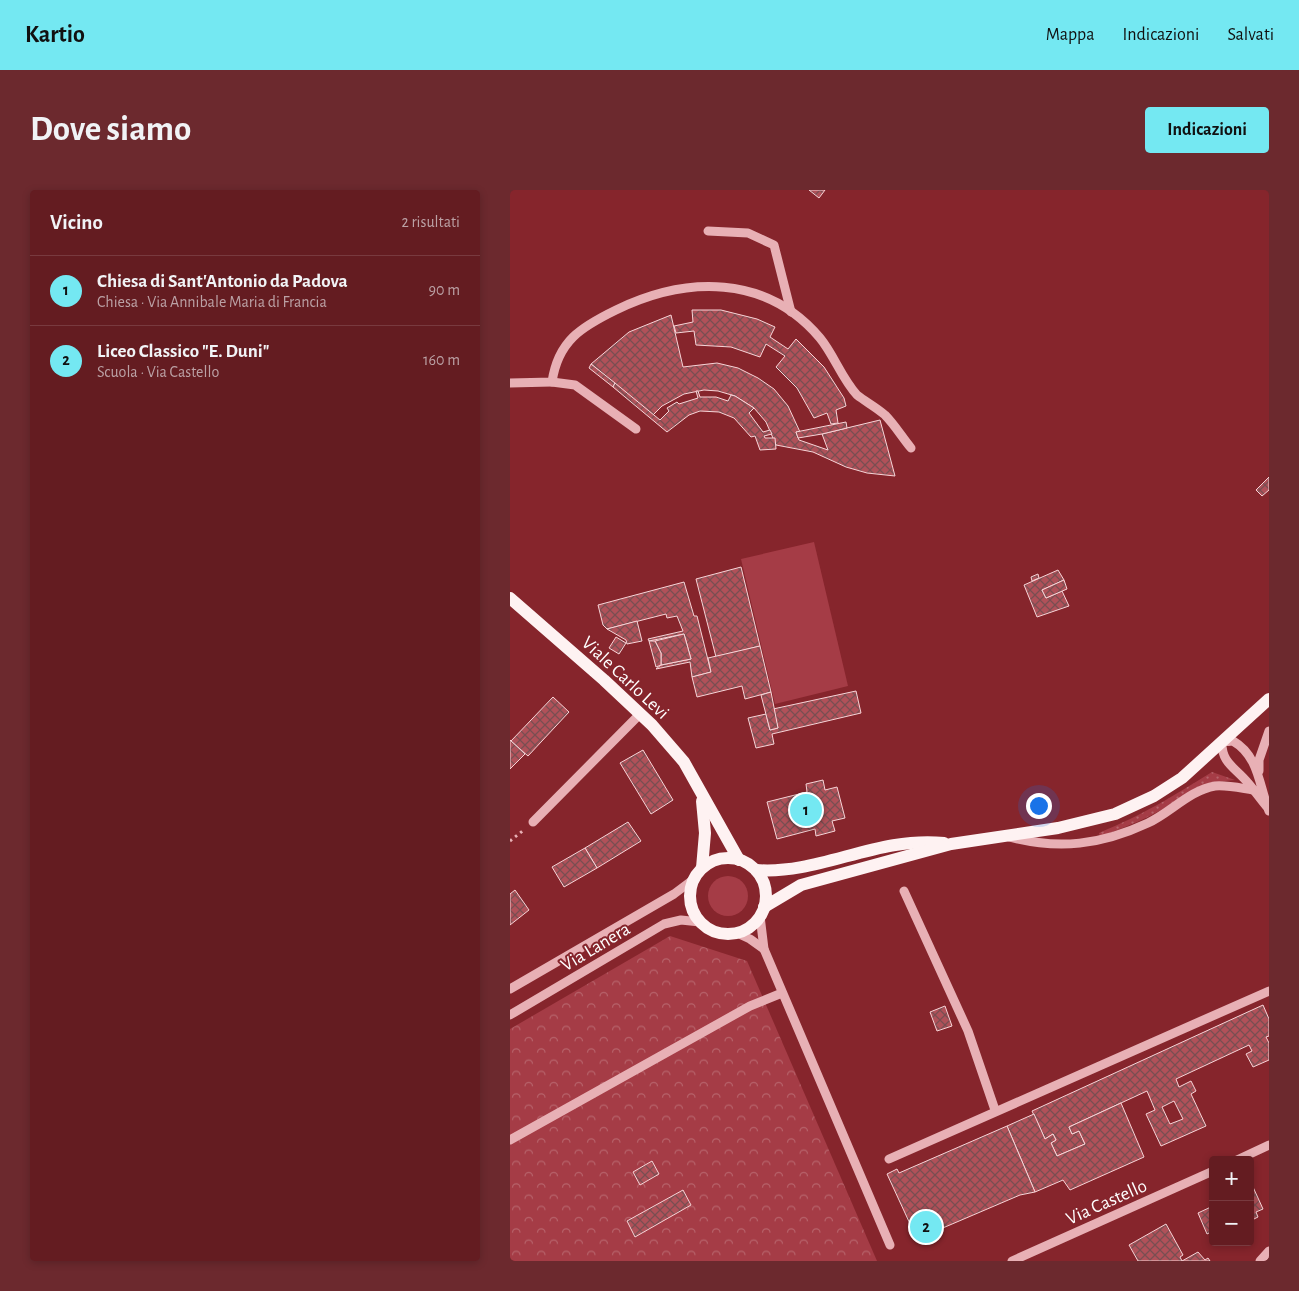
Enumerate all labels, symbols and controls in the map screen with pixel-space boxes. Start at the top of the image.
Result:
text: Kartio [25,23,85,47]
text: Mappa [1046,26,1095,44]
text: Indicazioni [1123,26,1199,44]
text: Salvati [1227,26,1274,44]
button: Indicazioni [1145,107,1269,153]
text: Dove siamo [30,112,191,147]
text: Vicino [50,212,103,233]
text: 2 risultati [402,214,460,230]
text: Chiesa di Sant'Antonio da Padova [97,272,348,291]
text: 1 [63,282,69,298]
text: 90 m [429,282,460,298]
text: Chiesa · Via Annibale Maria di Francia [97,294,327,310]
text: Liceo Classico "E. Duni" [97,342,269,361]
text: 2 [62,352,70,368]
text: 160 m [423,352,460,368]
text: Scuola · Via Castello [97,364,219,380]
street label: Viale Carlo Levi [578,633,672,723]
pin: 1 [790,791,822,829]
your location [1026,793,1052,819]
street label: Via Lanera [558,919,634,975]
map controls [1209,1156,1254,1246]
button: + [1209,1156,1254,1201]
street label: Via Castello [1063,1176,1150,1229]
button: − [1209,1201,1254,1246]
pin: 2 [910,1208,942,1246]

